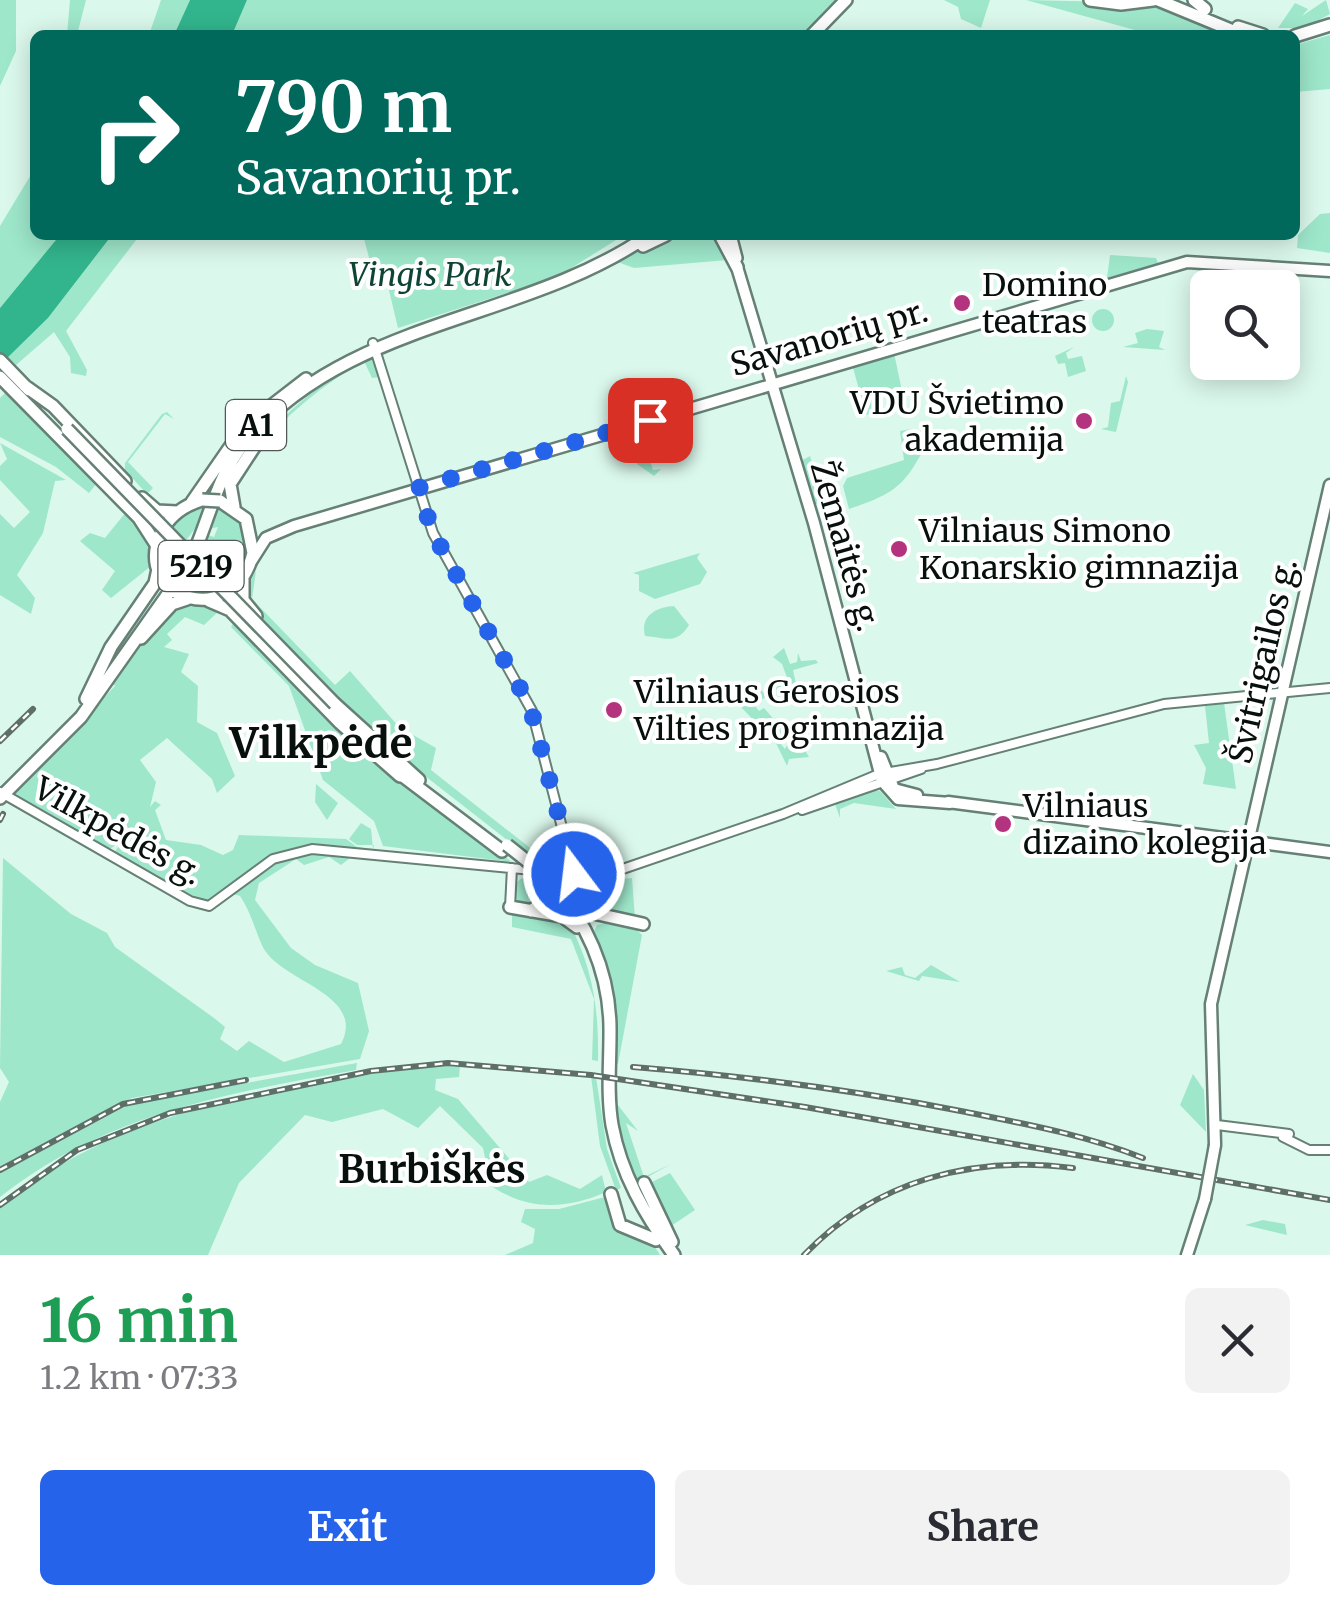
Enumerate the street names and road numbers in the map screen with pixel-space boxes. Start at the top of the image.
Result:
street label: Savanorių pr. [726,291,932,385]
road number: A1 [226,400,286,450]
street label: Žemaitės g. [802,456,888,636]
road number: 5219 [158,541,244,591]
street label: Švitrigailos g. [1219,554,1306,767]
street label: Vilkpėdės g. [26,768,209,894]

